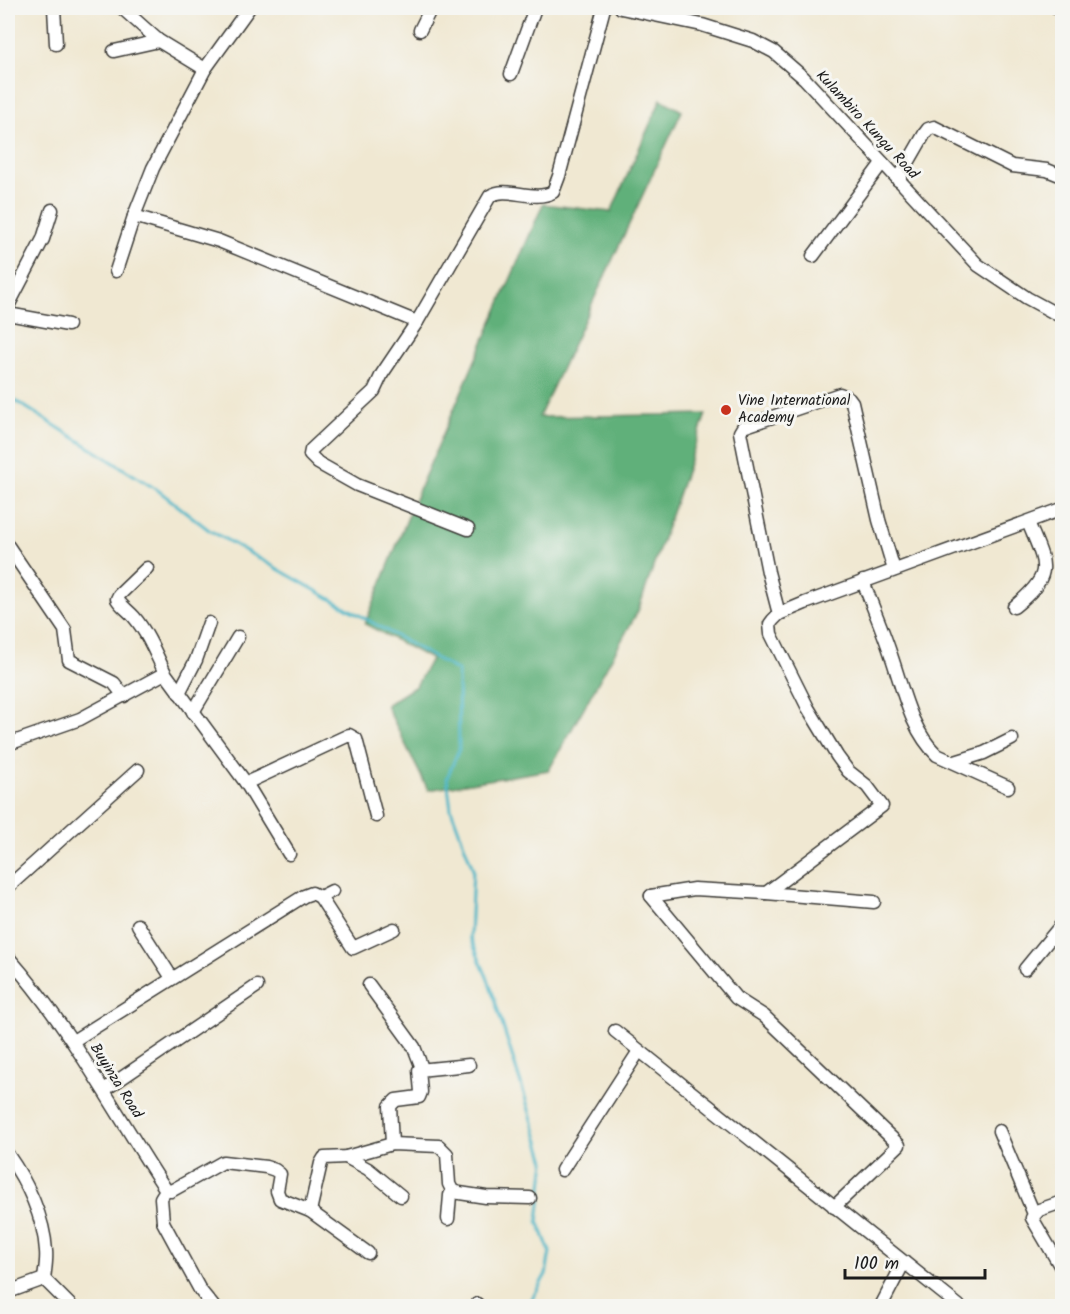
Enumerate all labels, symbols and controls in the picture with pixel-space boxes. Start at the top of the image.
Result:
street label: Kulambiro Kungu Road [810,65,925,186]
place label: Vine International Academy [738,389,851,430]
marker: Vine International Academy [719,403,733,417]
street label: Buyinza Road [83,1039,149,1124]
scale bar [845,1242,984,1280]
text: 100 m [854,1250,899,1279]

